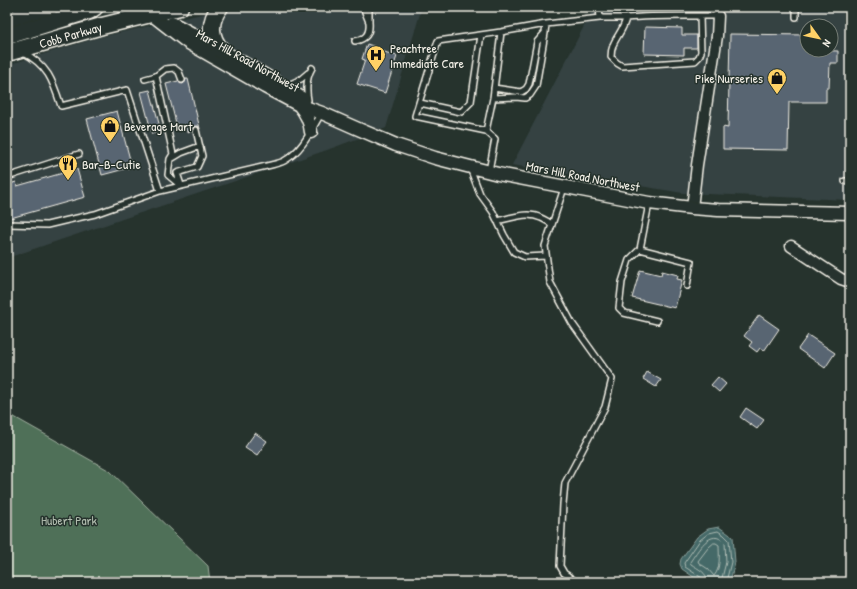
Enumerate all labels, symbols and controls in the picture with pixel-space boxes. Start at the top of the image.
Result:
street label: Cobb Parkway [37,17,104,52]
north arrow [799,18,839,58]
street label: Mars Hill Road Northwest [193,24,303,96]
text: N [820,37,835,50]
place label: Peachtree Immediate Care [390,39,464,72]
hospital icon: Peachtree Immediate Care [365,44,387,72]
shop icon: Pike Nurseries [766,67,788,95]
place label: Pike Nurseries [695,69,763,87]
shop icon: Beverage Mart [99,115,121,143]
place label: Beverage Mart [124,117,193,135]
restaurant icon: Bar-B-Cutie [57,153,79,181]
place label: Bar-B-Cutie [82,155,141,173]
street label: Mars Hill Road Northwest [525,156,642,196]
park label: Hubert Park [41,511,98,529]

